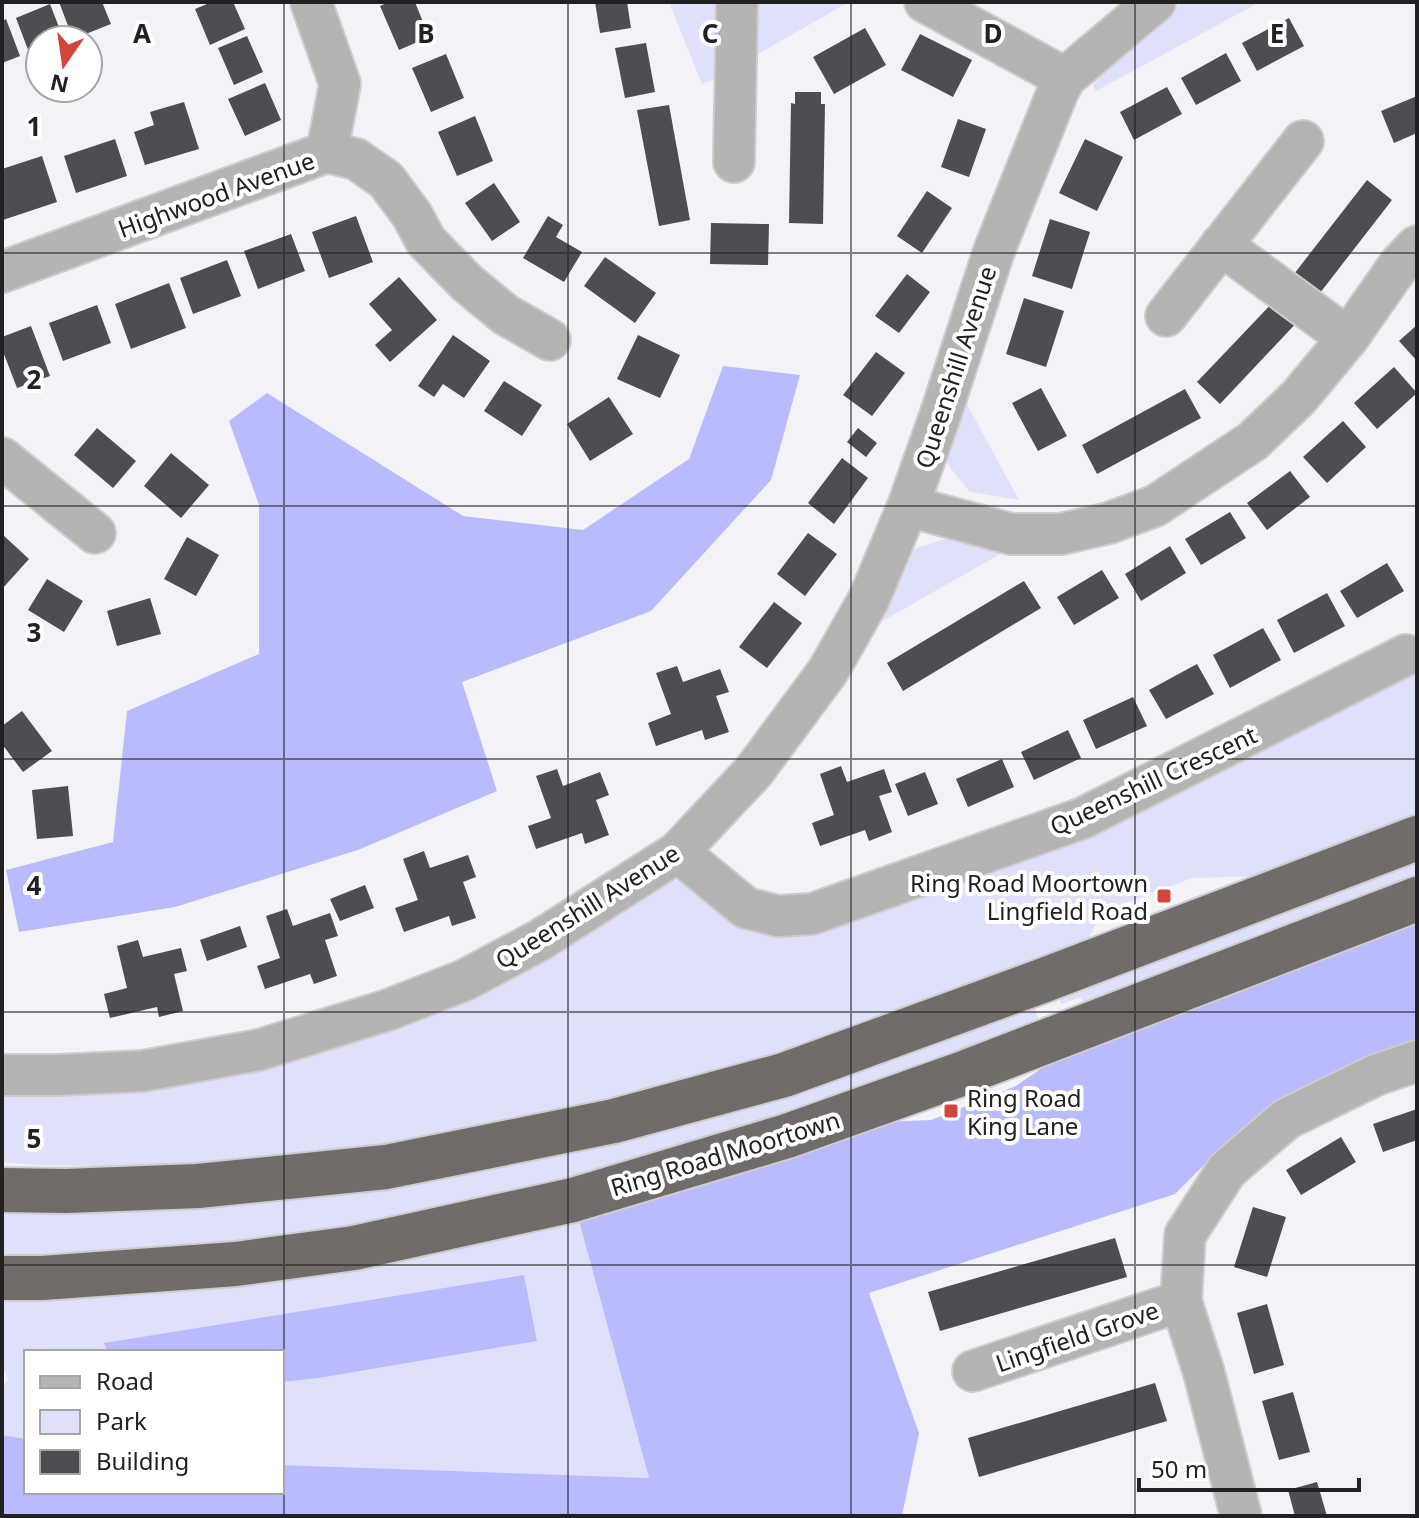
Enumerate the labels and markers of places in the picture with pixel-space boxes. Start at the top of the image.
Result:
place label: Ring Road Moortown Lingfield Road [910,866,1148,927]
marker: Ring Road Moortown Lingfield Road [1155,887,1173,905]
place label: Ring Road King Lane [967,1081,1082,1142]
marker: Ring Road King Lane [942,1102,960,1120]

